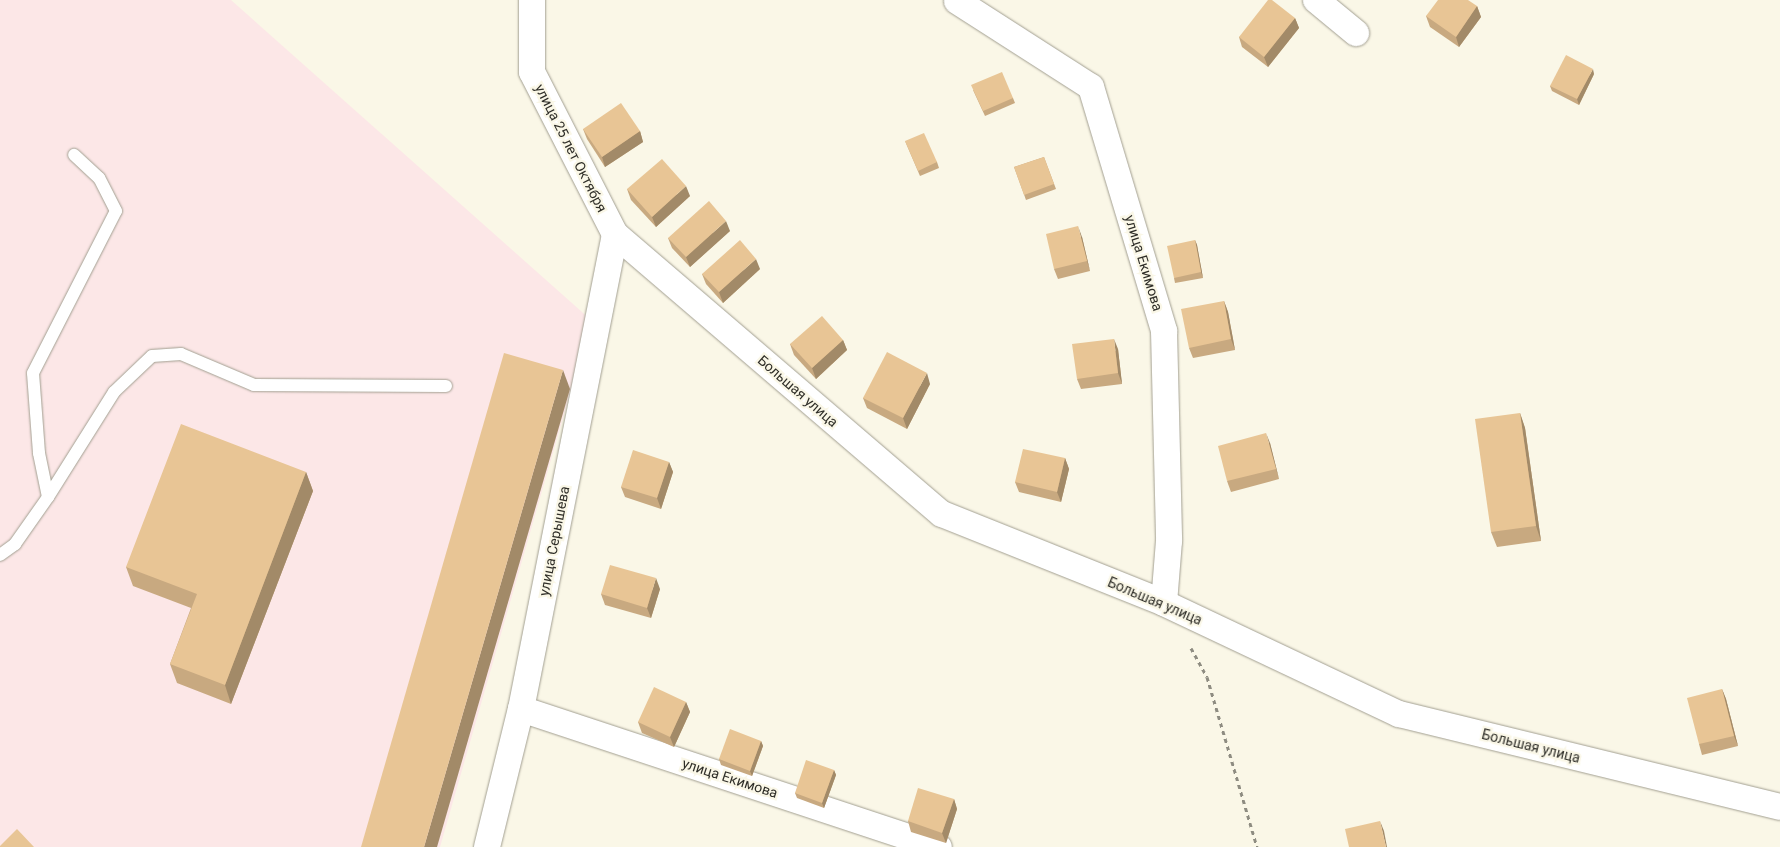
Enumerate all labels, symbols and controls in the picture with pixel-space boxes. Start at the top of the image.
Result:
street label: улица 25 лет Октября [531,81,611,215]
street label: улица Екимова [1121,213,1167,313]
street label: Большая улица [754,352,842,430]
street label: улица Серышева [535,485,573,597]
street label: Большая улица [1105,574,1205,628]
street label: Большая улица [1480,726,1582,766]
street label: улица Екимова [680,755,780,801]

